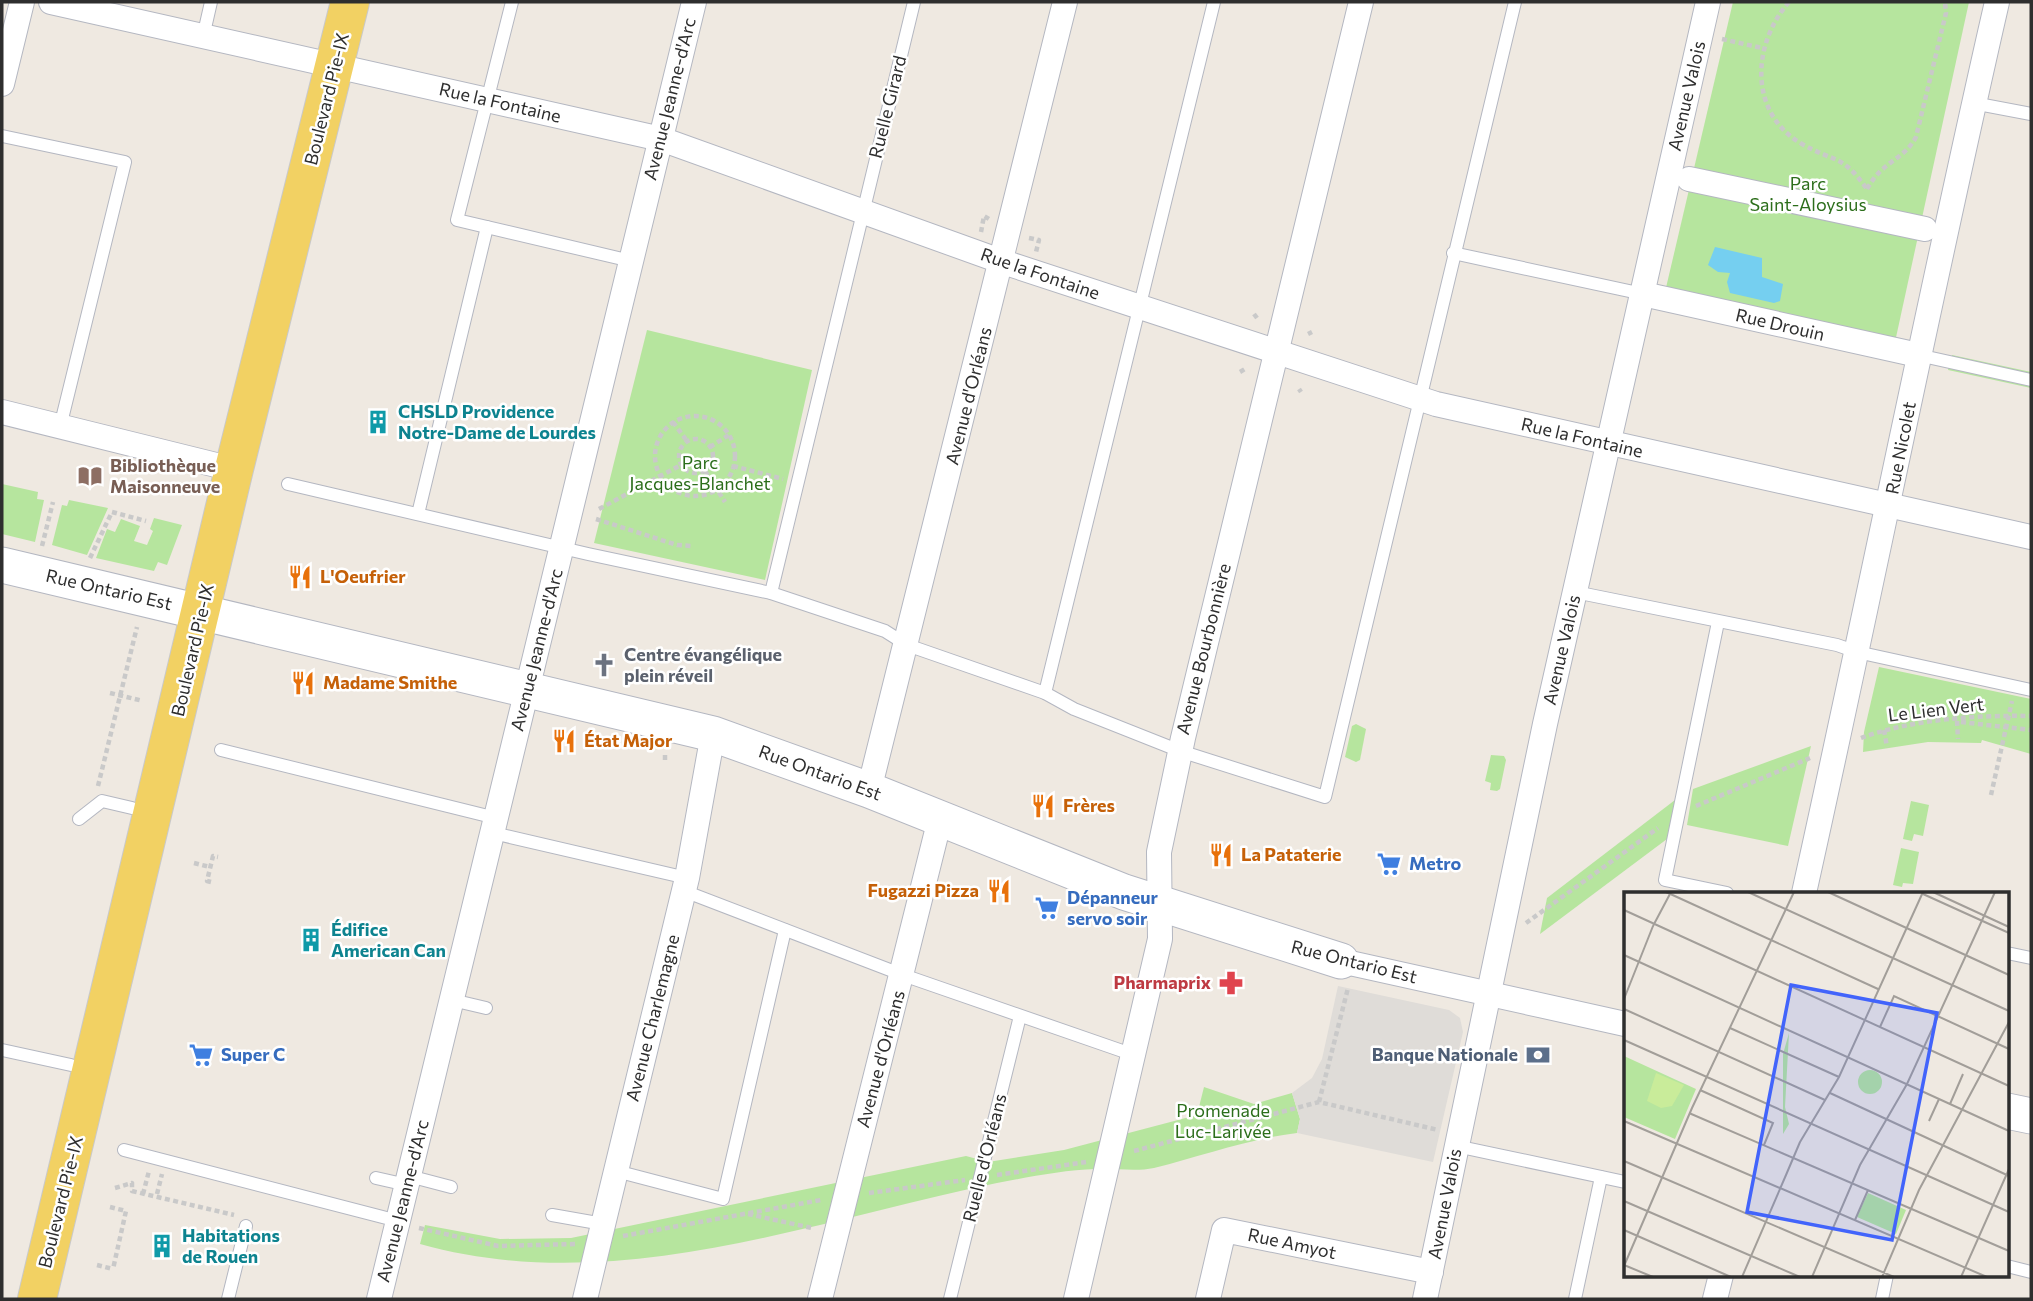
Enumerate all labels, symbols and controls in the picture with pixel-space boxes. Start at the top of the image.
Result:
street label: Avenue Jeanne-d'Arc [638,15,700,182]
street label: Boulevard Pie-IX [299,30,353,167]
street label: Avenue Valois [1663,39,1709,153]
street label: Ruelle Girard [864,53,910,160]
street label: Rue la Fontaine [437,77,563,127]
park label: Parc Saint-Aloysius [1749,172,1867,215]
street label: Rue la Fontaine [978,242,1103,304]
street label: Rue Drouin [1733,303,1827,345]
street label: Avenue d'Orléans [940,325,996,467]
place label: CHSLD Providence Notre-Dame de Lourdes [398,400,596,443]
street label: Rue Nicolet [1880,400,1920,496]
building icon: CHSLD Providence Notre-Dame de Lourdes [364,408,392,436]
street label: Rue la Fontaine [1519,412,1645,462]
park label: Parc Jacques-Blanchet [629,451,771,494]
place label: Bibliothèque Maisonneuve [110,454,220,497]
library icon: Bibliothèque Maisonneuve [76,462,104,490]
street label: Avenue Bourbonnière [1171,561,1235,737]
restaurant icon: L'Oeufrier [286,563,314,591]
street label: Rue Ontario Est [44,564,175,614]
place label: L'Oeufrier [320,565,406,587]
street label: Avenue Jeanne-d'Arc [505,566,567,733]
street label: Boulevard Pie-IX [166,581,218,718]
street label: Avenue Valois [1538,593,1584,707]
place label: Centre évangélique plein réveil [624,643,782,686]
church icon: Centre évangélique plein réveil [590,651,618,679]
restaurant icon: Madame Smithe [289,669,317,697]
place label: Madame Smithe [323,671,457,693]
street label: Le Lien Vert [1887,692,1985,726]
restaurant icon: État Major [550,727,578,755]
place label: État Major [584,729,673,751]
street label: Rue Ontario Est [756,740,885,804]
restaurant icon: Frères [1029,792,1057,820]
place label: Frères [1063,794,1115,816]
restaurant icon: La Pataterie [1207,841,1235,869]
place label: La Pataterie [1241,843,1342,865]
supermarket icon: Metro [1375,850,1403,878]
place label: Metro [1409,852,1461,874]
restaurant icon: Fugazzi Pizza [985,877,1013,905]
place label: Fugazzi Pizza [867,879,979,901]
place label: Dépanneur servo soir [1067,886,1158,929]
inset map [1624,892,2008,1276]
supermarket icon: Dépanneur servo soir [1033,894,1061,922]
place label: Édifice American Can [331,918,446,961]
building icon: Édifice American Can [297,926,325,954]
street label: Avenue Charlemagne [621,932,683,1104]
street label: Rue Ontario Est [1289,935,1419,987]
pharmacy icon: Pharmaprix [1217,969,1245,997]
place label: Pharmaprix [1113,971,1211,993]
street label: Avenue d'Orléans [851,988,909,1130]
supermarket icon: Super C [187,1041,215,1069]
bank icon: Banque Nationale [1524,1041,1552,1069]
place label: Super C [221,1043,285,1065]
place label: Banque Nationale [1372,1043,1518,1065]
street label: Ruelle d'Orléans [957,1091,1011,1224]
park label: Promenade Luc-Larivée [1175,1099,1271,1142]
street label: Avenue Jeanne-d'Arc [371,1117,433,1284]
street label: Boulevard Pie-IX [33,1133,87,1270]
street label: Avenue Valois [1422,1147,1466,1261]
street label: Rue Amyot [1246,1223,1338,1263]
place label: Habitations de Rouen [182,1224,280,1267]
building icon: Habitations de Rouen [148,1232,176,1260]

